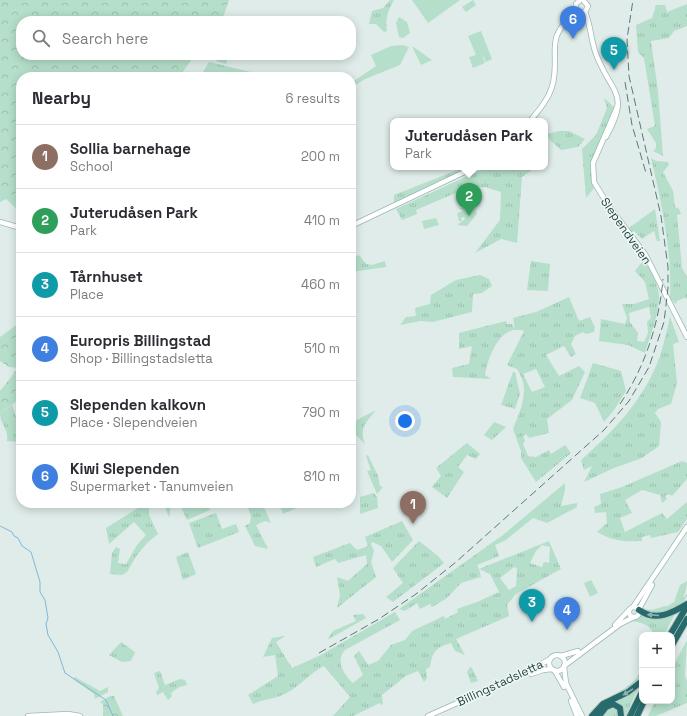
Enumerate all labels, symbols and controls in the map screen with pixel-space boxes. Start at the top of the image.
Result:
pin: 6 [560,6,586,39]
search box [16,16,356,60]
icon: search [30,27,52,49]
text: Search here [62,29,148,48]
pin: 5 [601,37,627,70]
text: Nearby [32,87,91,109]
text: 6 results [286,90,340,107]
popup [390,118,548,170]
text: Juterudåsen Park [405,126,533,145]
text: Sollia barnehage [70,139,191,158]
text: Park [405,145,432,162]
text: 1 [42,148,48,165]
text: 200 m [301,148,340,165]
text: School [70,158,113,175]
pin: 2 [456,183,482,216]
street label: Slependveien [597,194,655,268]
text: Juterudåsen Park [70,203,198,222]
text: 2 [41,212,49,229]
text: 410 m [304,212,340,229]
text: Park [70,222,97,239]
text: Tårnhuset [70,267,143,286]
text: 3 [41,276,49,293]
text: 460 m [301,276,340,293]
text: Place [70,286,104,303]
text: Europris Billingstad [70,331,211,350]
text: 4 [41,340,49,357]
text: 510 m [304,340,340,357]
text: Shop · Billingstadsletta [70,350,213,367]
text: Slependen kalkovn [70,395,206,414]
text: 5 [41,404,49,421]
text: 790 m [302,404,340,421]
your location [395,411,415,431]
text: Place · Slependveien [70,414,197,431]
text: Kiwi Slependen [70,459,180,478]
text: 6 [41,468,49,485]
text: 810 m [304,468,340,485]
text: Supermarket · Tanumveien [70,478,233,495]
pin: 1 [400,491,426,524]
pin: 3 [519,589,545,622]
pin: 4 [554,597,580,630]
one-way arrow [647,612,659,618]
map controls [639,632,675,704]
button: + [639,632,675,668]
street label: Billingstadsletta [454,656,546,710]
button: − [639,668,675,704]
one-way arrow [622,688,634,695]

